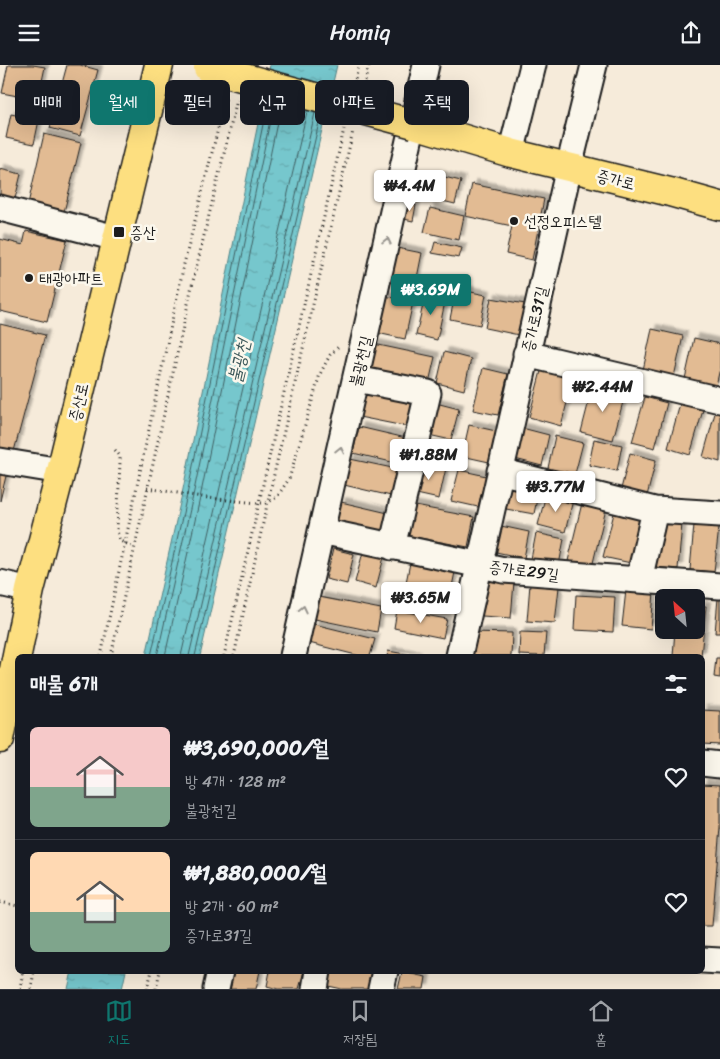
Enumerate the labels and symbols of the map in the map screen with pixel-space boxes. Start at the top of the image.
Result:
street label: 증가로 [594,161,638,198]
pin: ₩4.4M [375,169,445,212]
place label: 선정오피스텔 [524,207,601,236]
marker: 선정오피스텔 [508,215,520,227]
place label: 증산 [130,218,156,247]
marker: 증산 [112,225,126,239]
one-way arrow [381,236,392,245]
place label: 태광아파트 [39,264,103,293]
marker: 태광아파트 [23,272,35,284]
pin: ₩3.69M [390,273,472,316]
street label: 증가로31길 [513,283,556,355]
street label: 불광천길 [341,333,380,389]
water label: 불광천 [219,335,260,386]
pin: ₩2.44M [562,371,644,413]
street label: 증산로 [60,380,97,424]
pin: ₩1.88M [388,439,470,481]
one-way arrow [334,446,344,455]
pin: ₩3.77M [515,471,597,513]
street label: 증가로29길 [487,552,561,589]
pin: ₩3.65M [380,581,462,624]
north arrow [655,589,705,639]
one-way arrow [298,604,308,613]

